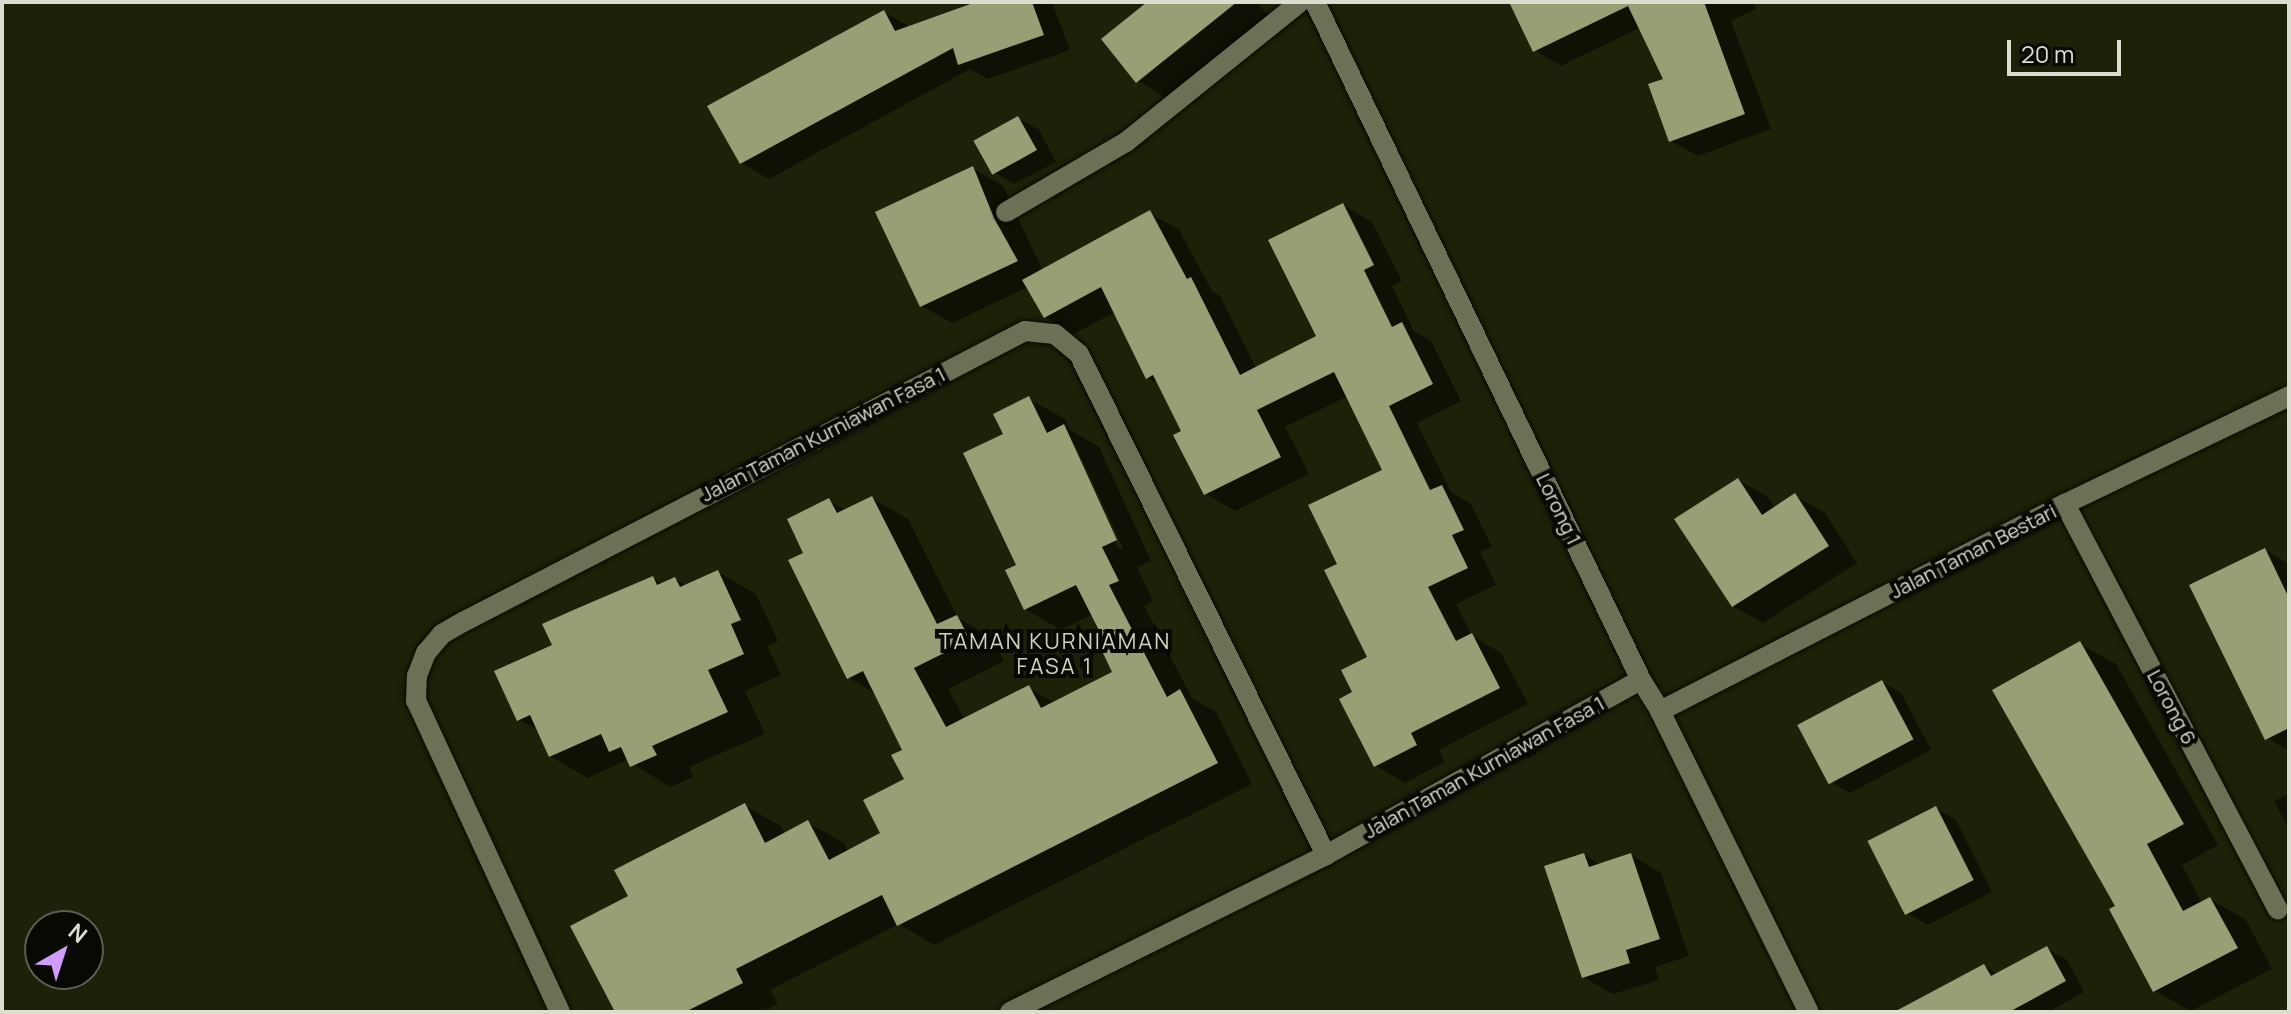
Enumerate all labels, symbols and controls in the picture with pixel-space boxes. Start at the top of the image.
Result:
scale bar [2011,24,2125,74]
text: 20 m [2021,37,2074,70]
street label: Jalan Taman Kurniawan Fasa 1 [697,362,949,506]
street label: Lorong 1 [1531,469,1587,549]
street label: Jalan Taman Bestari [1886,499,2060,603]
district label: TAMAN KURNIAMAN FASA 1 [939,628,1171,680]
street label: Lorong 6 [2142,666,2202,748]
street label: Jalan Taman Kurniawan Fasa 1 [1360,691,1608,843]
north arrow [24,910,104,990]
text: N [62,916,93,950]

